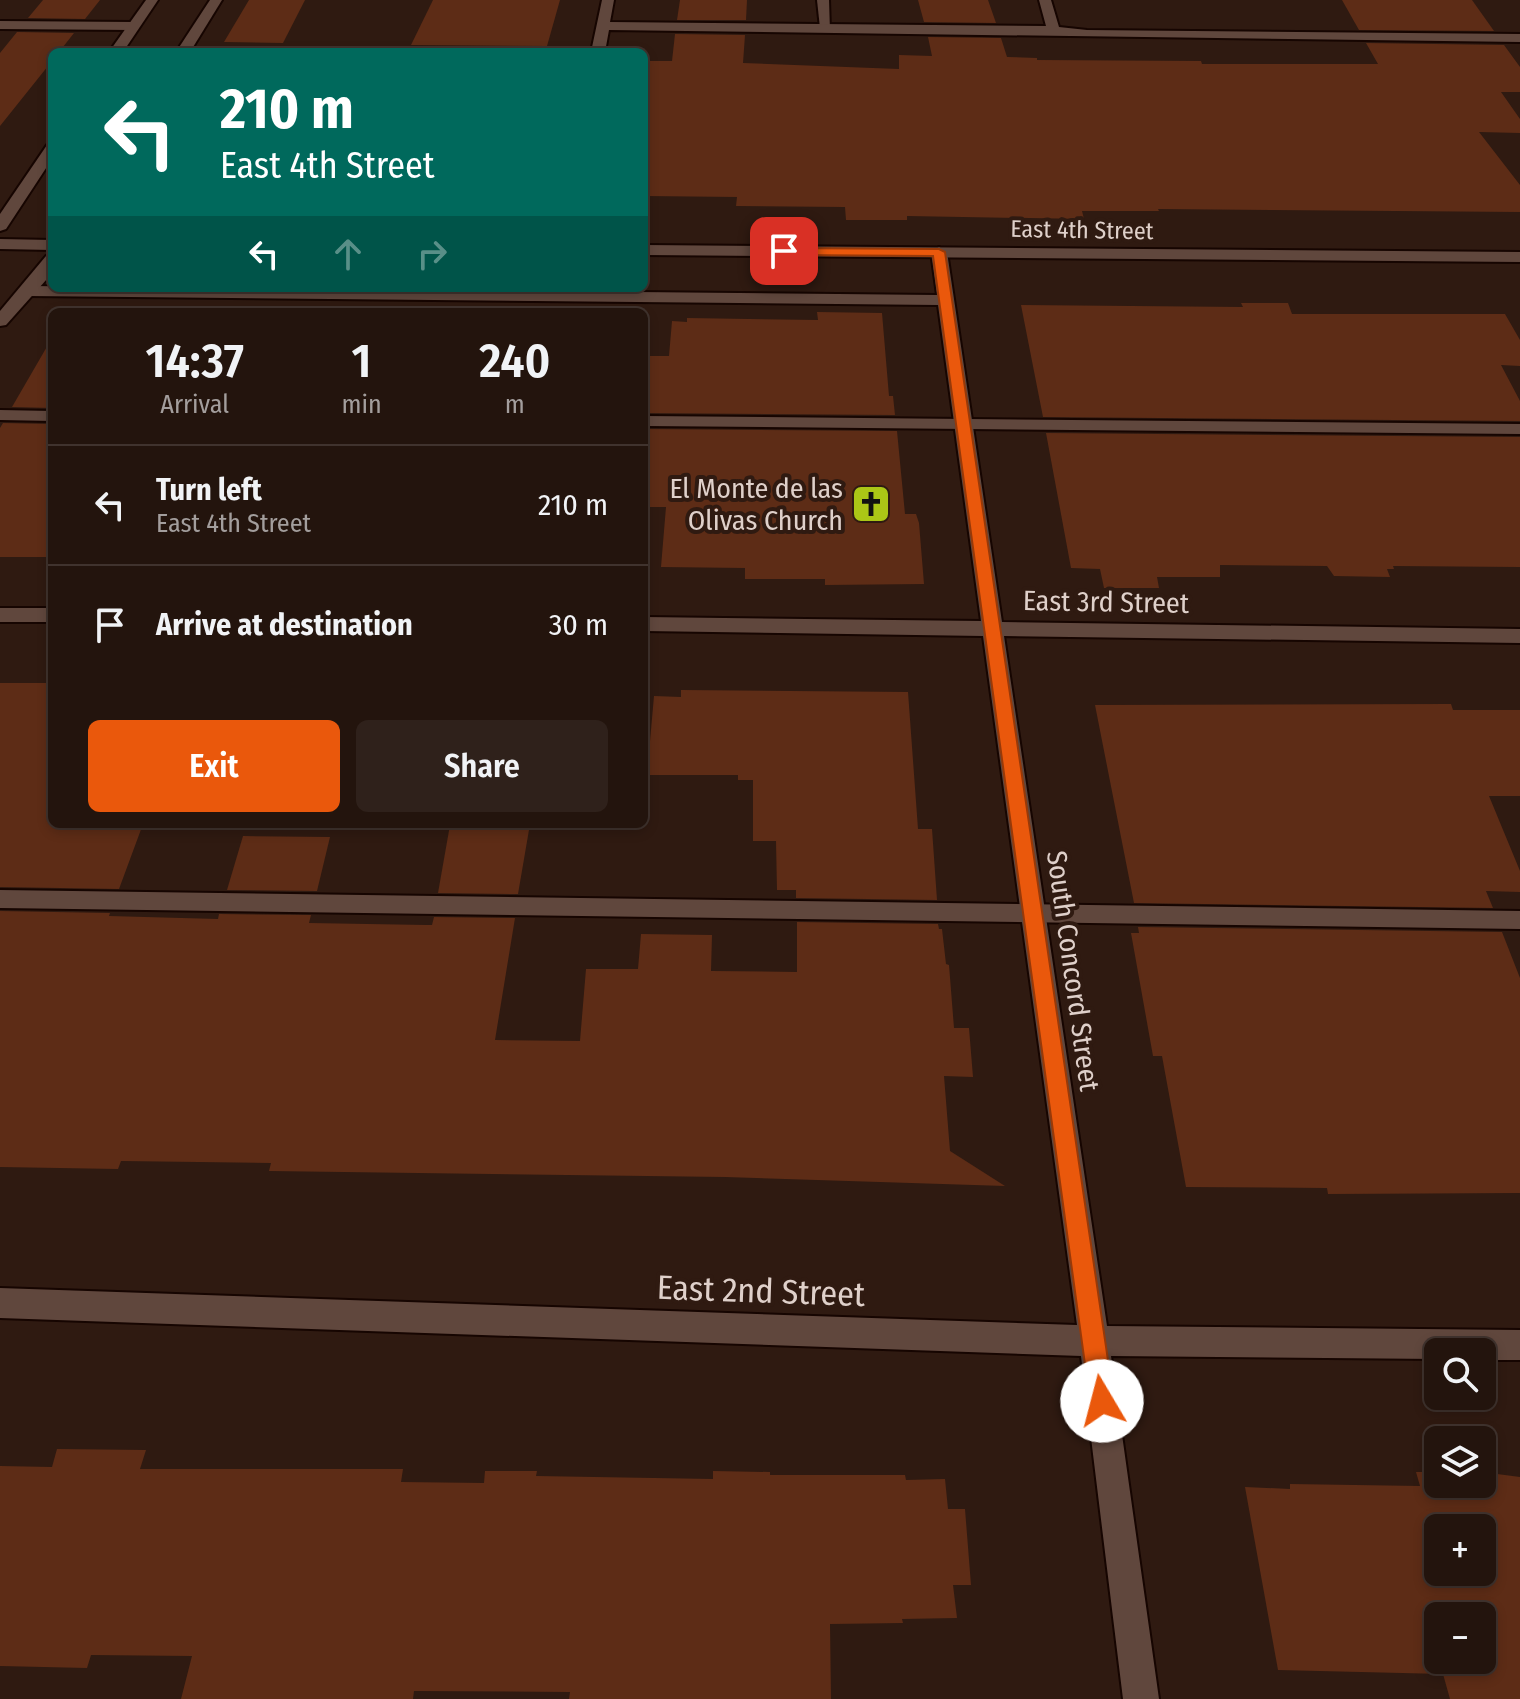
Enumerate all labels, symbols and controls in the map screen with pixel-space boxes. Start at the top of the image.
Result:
text: 210 m [220,76,354,143]
icon: left [88,80,192,184]
text: East 4th Street [220,144,435,188]
street label: East 4th Street [1010,215,1154,245]
pin [750,217,818,285]
icon: arrive [762,229,806,273]
icon: left [242,232,286,276]
icon: ahead [326,232,370,276]
icon: right [410,232,454,276]
text: 14:37 [146,332,244,390]
text: 1 [352,332,372,390]
text: 240 [479,332,550,390]
text: Arrival [160,389,229,420]
text: min [341,389,382,420]
text: m [505,389,525,420]
text: Turn left [156,472,262,508]
place label: El Monte de las Olivas Church [669,472,843,537]
icon: left [88,483,132,527]
church icon: El Monte de las Olivas Church [850,483,892,525]
text: 210 m [538,487,608,523]
text: East 4th Street [156,508,311,539]
street label: East 3rd Street [1023,584,1190,620]
icon: arrive [88,603,132,647]
text: Arrive at destination [156,607,413,643]
text: 30 m [549,607,608,643]
button: Exit [88,720,340,812]
button: Share [356,720,608,812]
street label: South Concord Street [1040,849,1106,1094]
street label: East 2nd Street [656,1267,867,1315]
map controls [1424,1338,1496,1674]
button: search [1424,1338,1496,1410]
position arrow [1060,1359,1144,1443]
button: layers [1424,1426,1496,1498]
button: + [1424,1514,1496,1586]
button: − [1424,1602,1496,1674]

